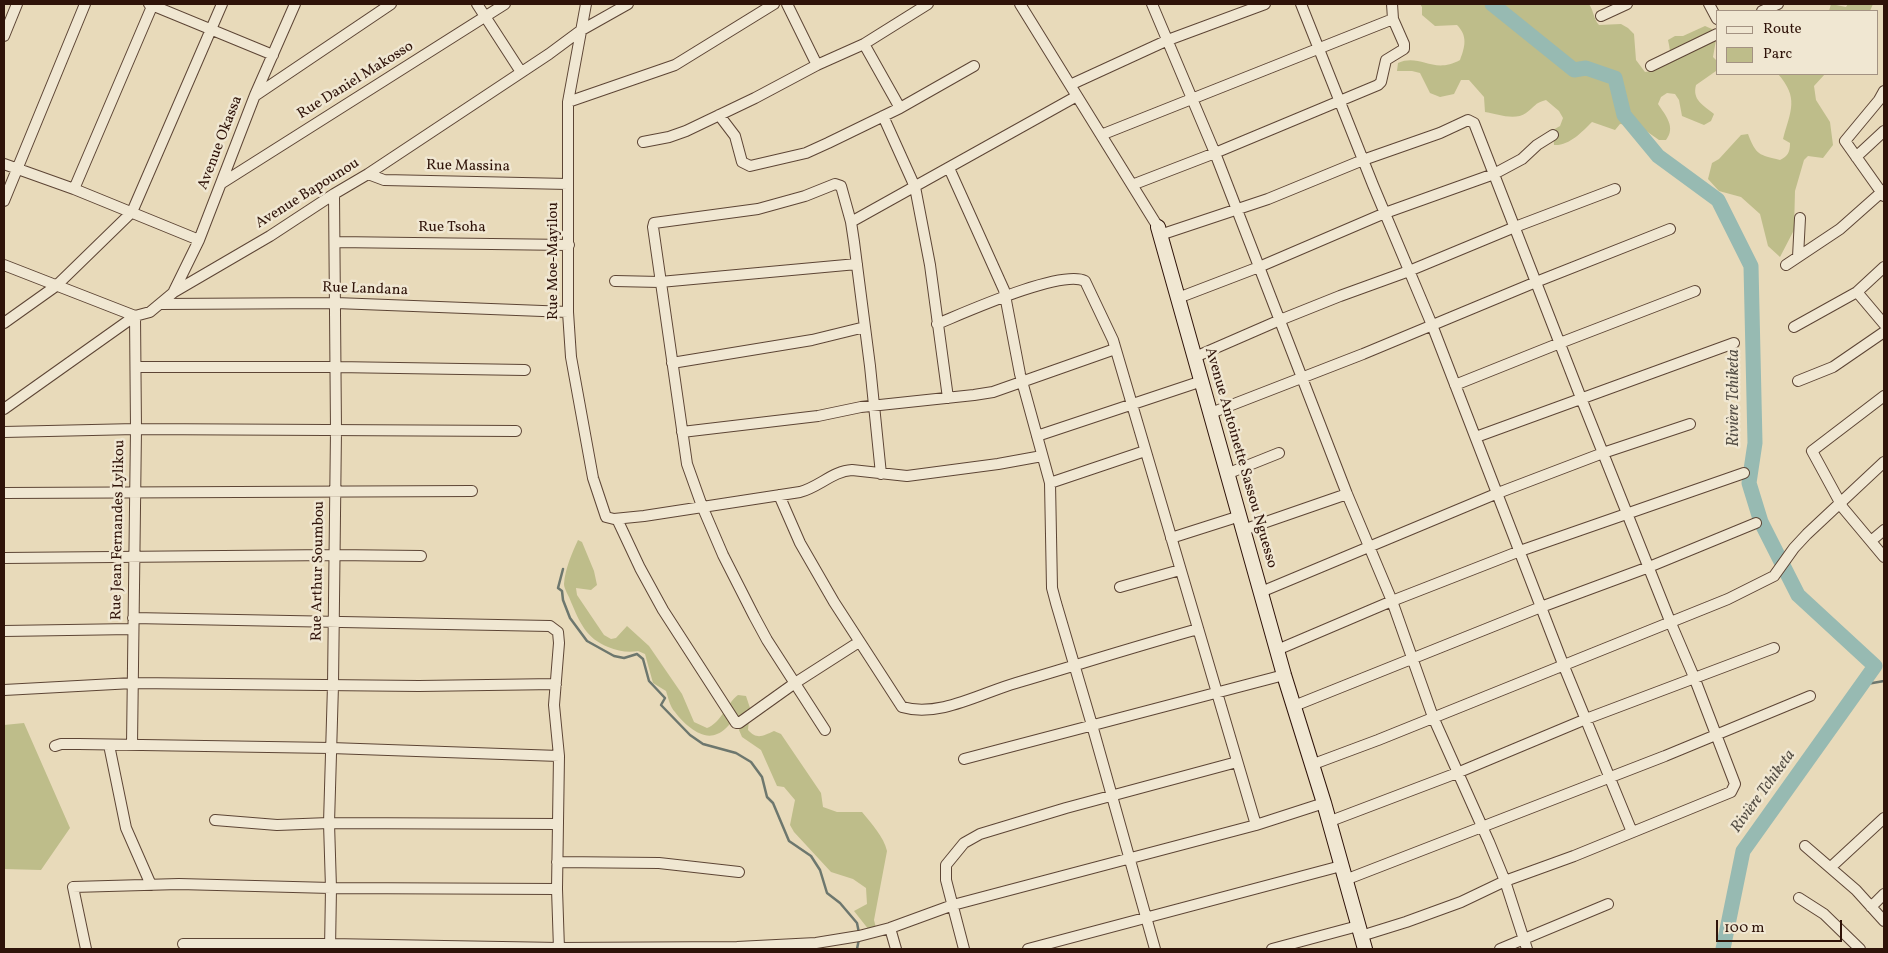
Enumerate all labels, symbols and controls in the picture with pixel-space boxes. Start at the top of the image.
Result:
legend [1716,10,1878,75]
text: Route [1763,19,1802,40]
street label: Rue Daniel Makosso [295,38,417,124]
text: Parc [1763,44,1792,65]
street label: Avenue Okassa [195,94,247,192]
street label: Avenue Bapounou [253,155,363,233]
street label: Rue Massina [426,157,510,177]
street label: Rue Moe-Mayilou [545,202,563,320]
street label: Rue Tsoha [418,219,486,237]
street label: Rue Landana [322,280,408,300]
street label: Avenue Antoinette Sassou Nguesso [1200,346,1280,570]
water label: Rivière Tchiketa [1725,349,1745,447]
street label: Rue Jean Fernandes Lylikou [108,440,130,620]
street label: Rue Arthur Soumbou [309,501,329,641]
water label: Rivière Tchiketa [1728,747,1800,837]
scale bar [1718,910,1844,942]
text: 100 m [1724,918,1764,939]

